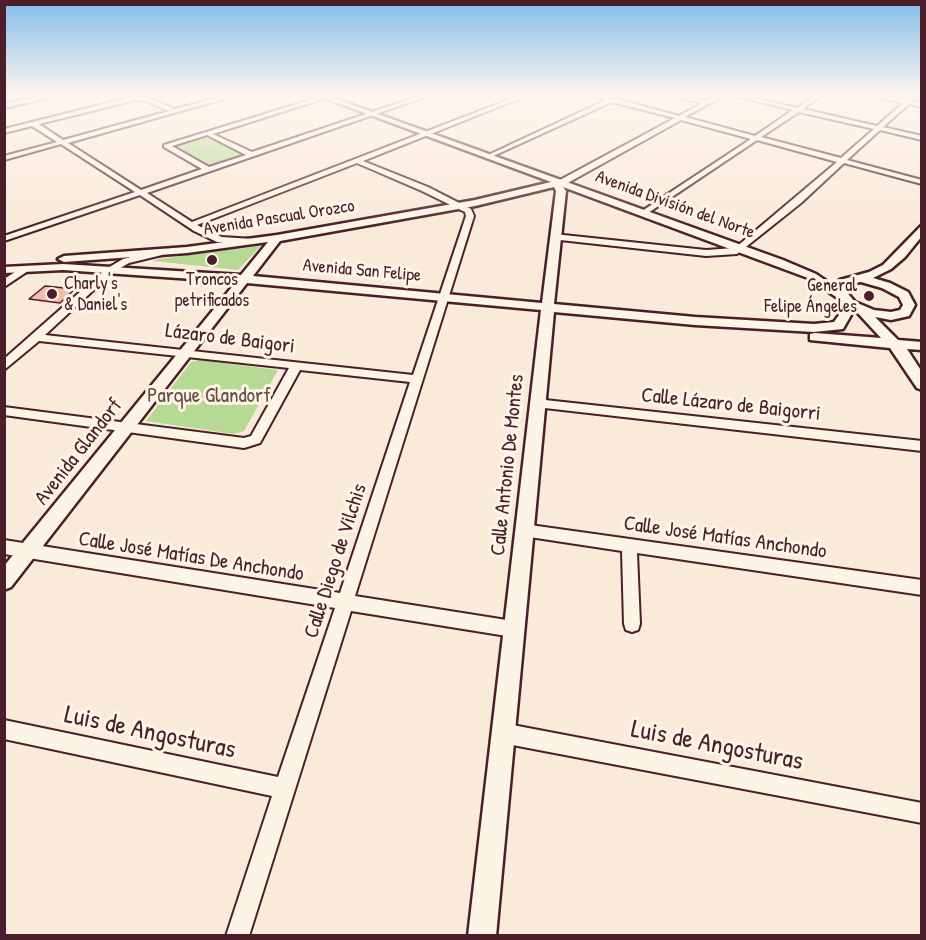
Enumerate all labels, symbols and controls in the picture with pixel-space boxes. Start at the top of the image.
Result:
street label: Avenida División del Norte [592,166,758,244]
street label: Avenida Pascual Orozco [202,195,356,241]
marker: Troncos petrificados [205,253,219,267]
street label: Avenida San Felipe [302,255,422,287]
place label: Troncos petrificados [175,269,249,312]
place label: Charly's & Daniel's [64,273,127,316]
place label: General Felipe Ángeles [764,275,857,318]
marker: Charly's & Daniel's [45,287,59,301]
marker: General Felipe Ángeles [862,289,876,303]
street label: Lázaro de Baigori [164,319,296,359]
street label: Calle Antonio De Montes [486,373,530,557]
park label: Parque Glandorf [147,383,271,409]
street label: Calle Lázaro de Baigorri [640,383,822,427]
street label: Avenida Glandorf [30,394,128,510]
street label: Calle Diego de Vilchis [299,481,373,641]
street label: Calle José Matías Anchondo [622,511,828,565]
street label: Calle José Matías De Anchondo [77,527,305,587]
street label: Luis de Angosturas [61,700,239,766]
street label: Luis de Angosturas [628,714,806,778]

